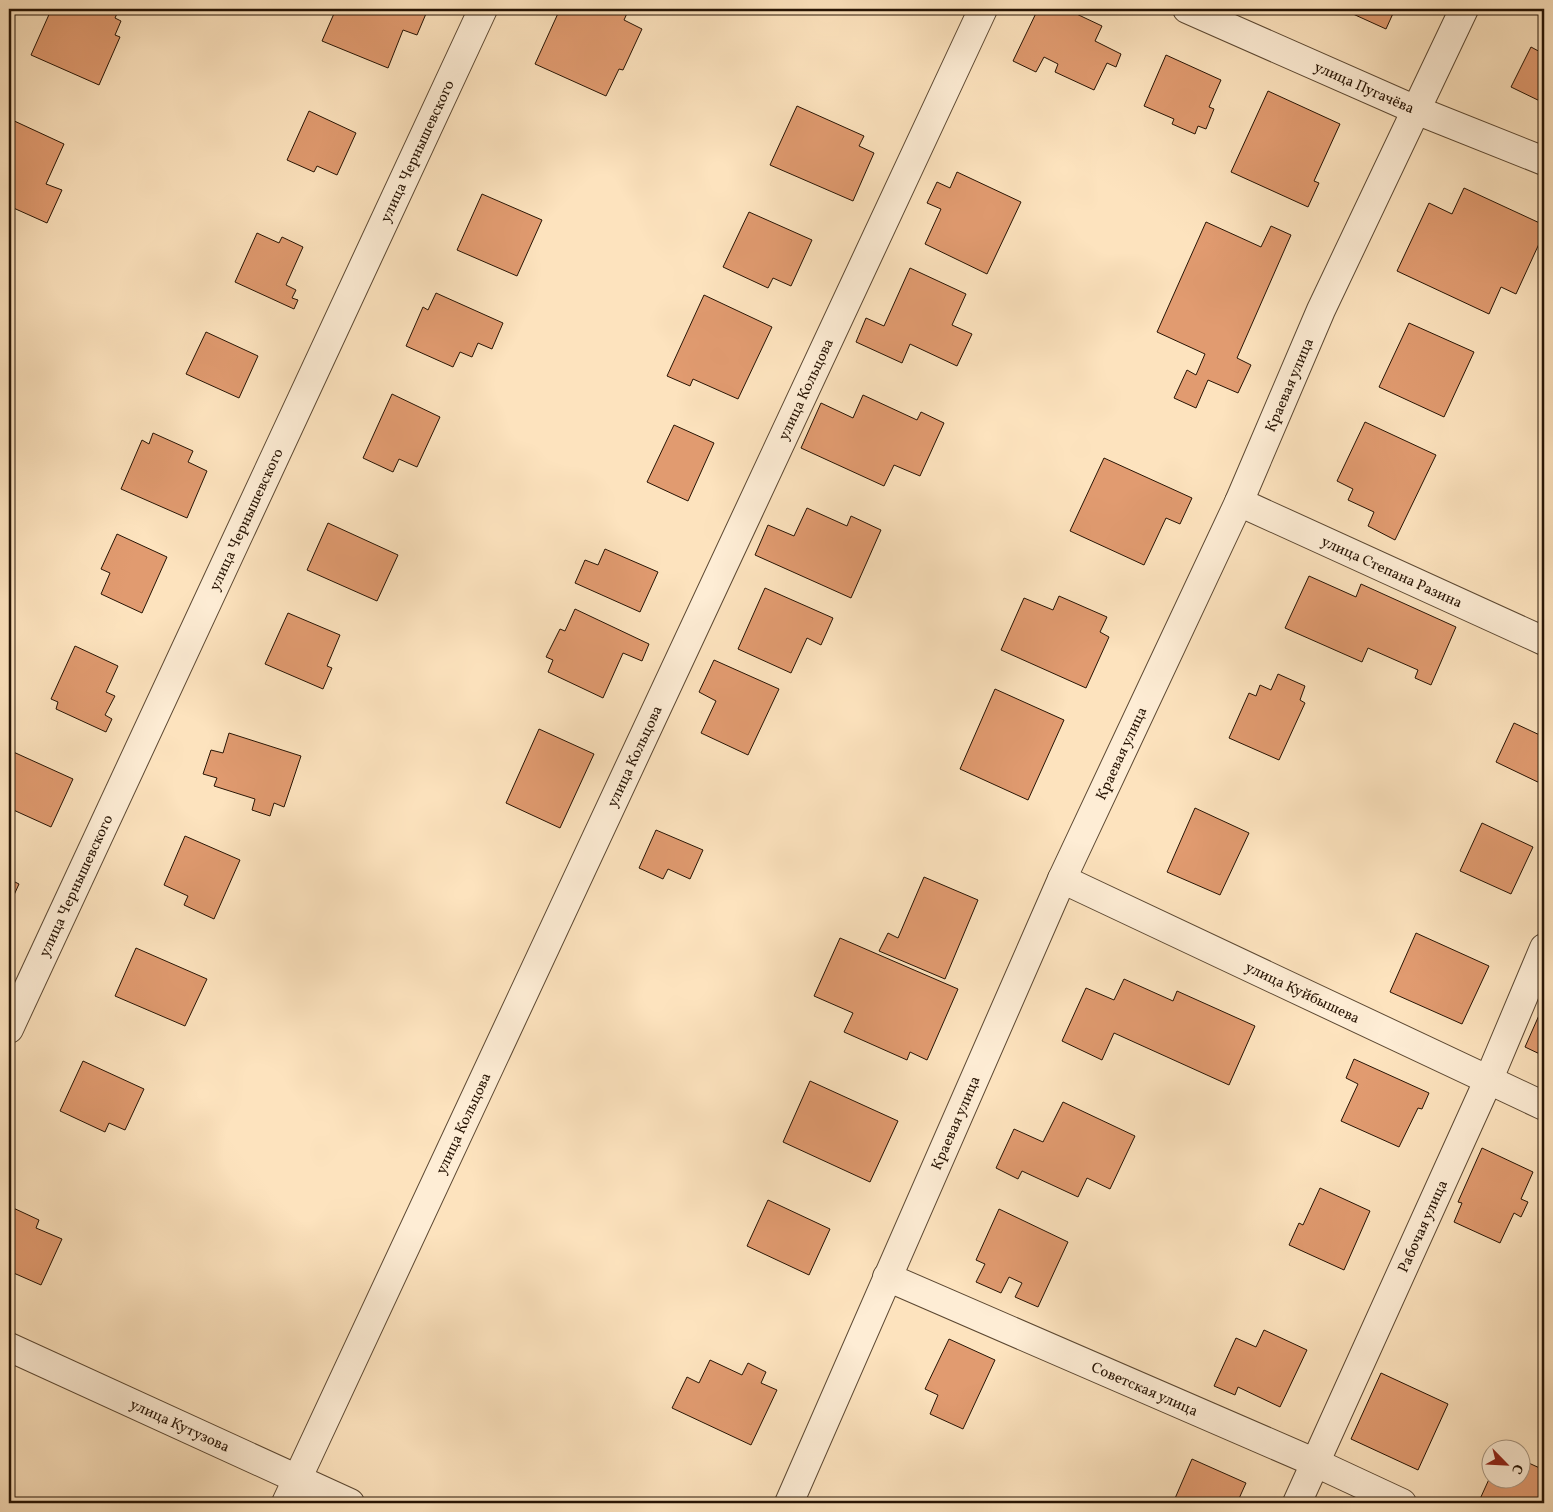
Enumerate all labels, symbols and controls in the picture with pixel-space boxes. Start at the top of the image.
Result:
street label: улица Пугачёва [1311,57,1417,120]
street label: улица Чернышевского [376,77,460,226]
street label: улица Кольцова [774,335,840,444]
street label: Краевая улица [1261,335,1320,436]
street label: улица Чернышевского [205,445,289,595]
street label: улица Степана Разина [1317,532,1465,614]
street label: улица Кольцова [603,702,669,811]
street label: Краевая улица [1091,704,1153,804]
street label: улица Чернышевского [35,812,119,961]
street label: улица Куйбышева [1241,958,1363,1030]
street label: улица Кольцова [432,1070,497,1178]
street label: Краевая улица [927,1073,987,1174]
street label: Рабочая улица [1394,1177,1454,1276]
street label: Советская улица [1088,1358,1201,1423]
street label: улица Кутузова [126,1395,233,1458]
north arrow [1480,1440,1530,1490]
text: С [1506,1461,1527,1477]

